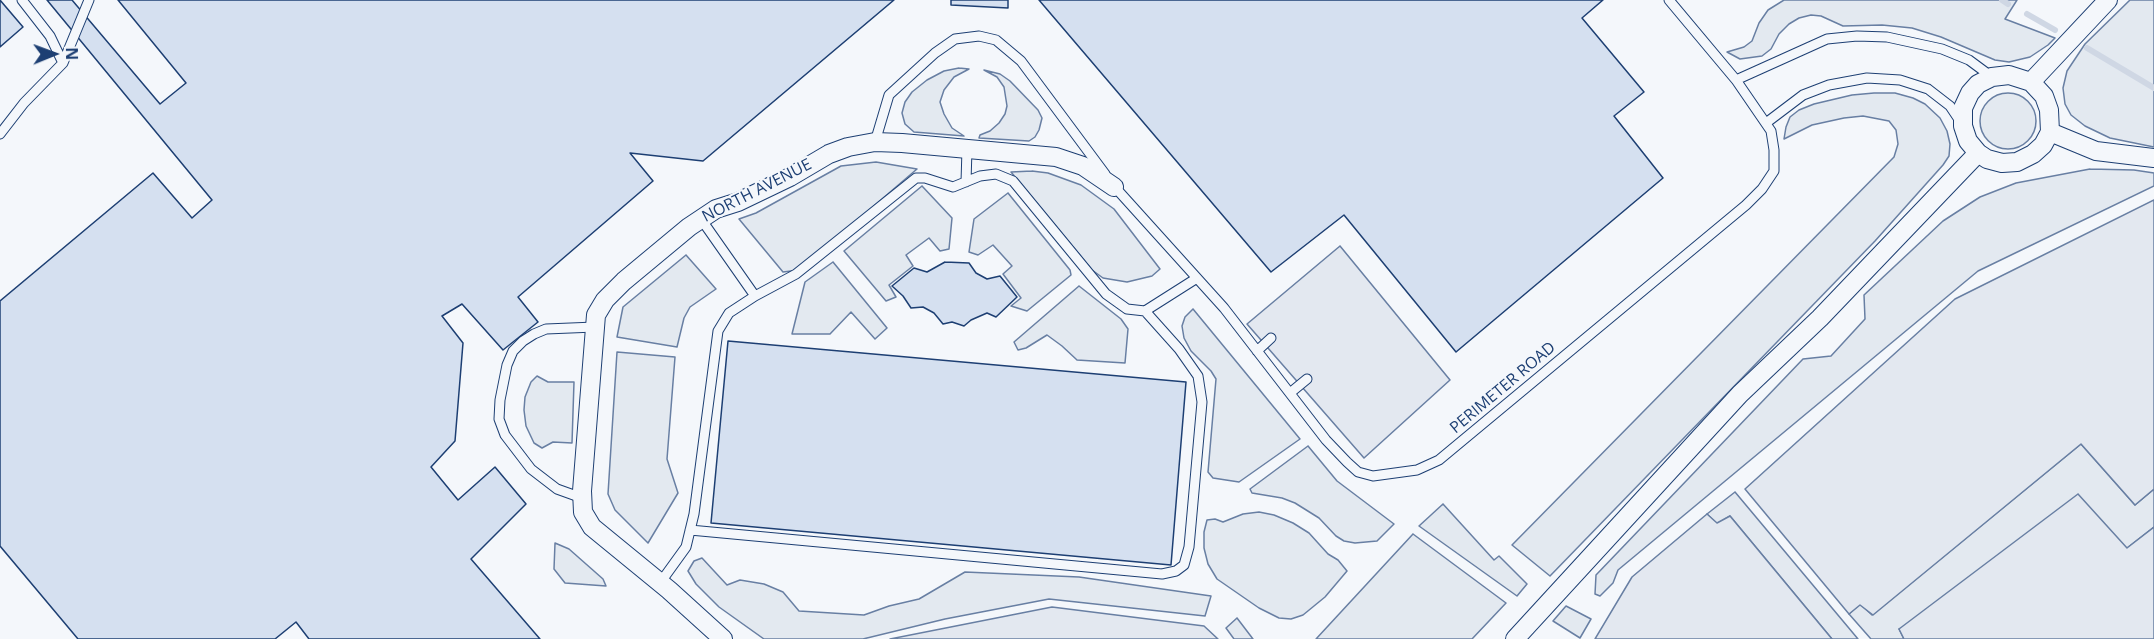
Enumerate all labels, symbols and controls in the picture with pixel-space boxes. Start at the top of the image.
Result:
north arrow [24,24,84,84]
text: N [61,47,83,60]
street label: NORTH AVENUE [699,155,815,227]
street label: PERIMETER ROAD [1446,338,1560,438]

